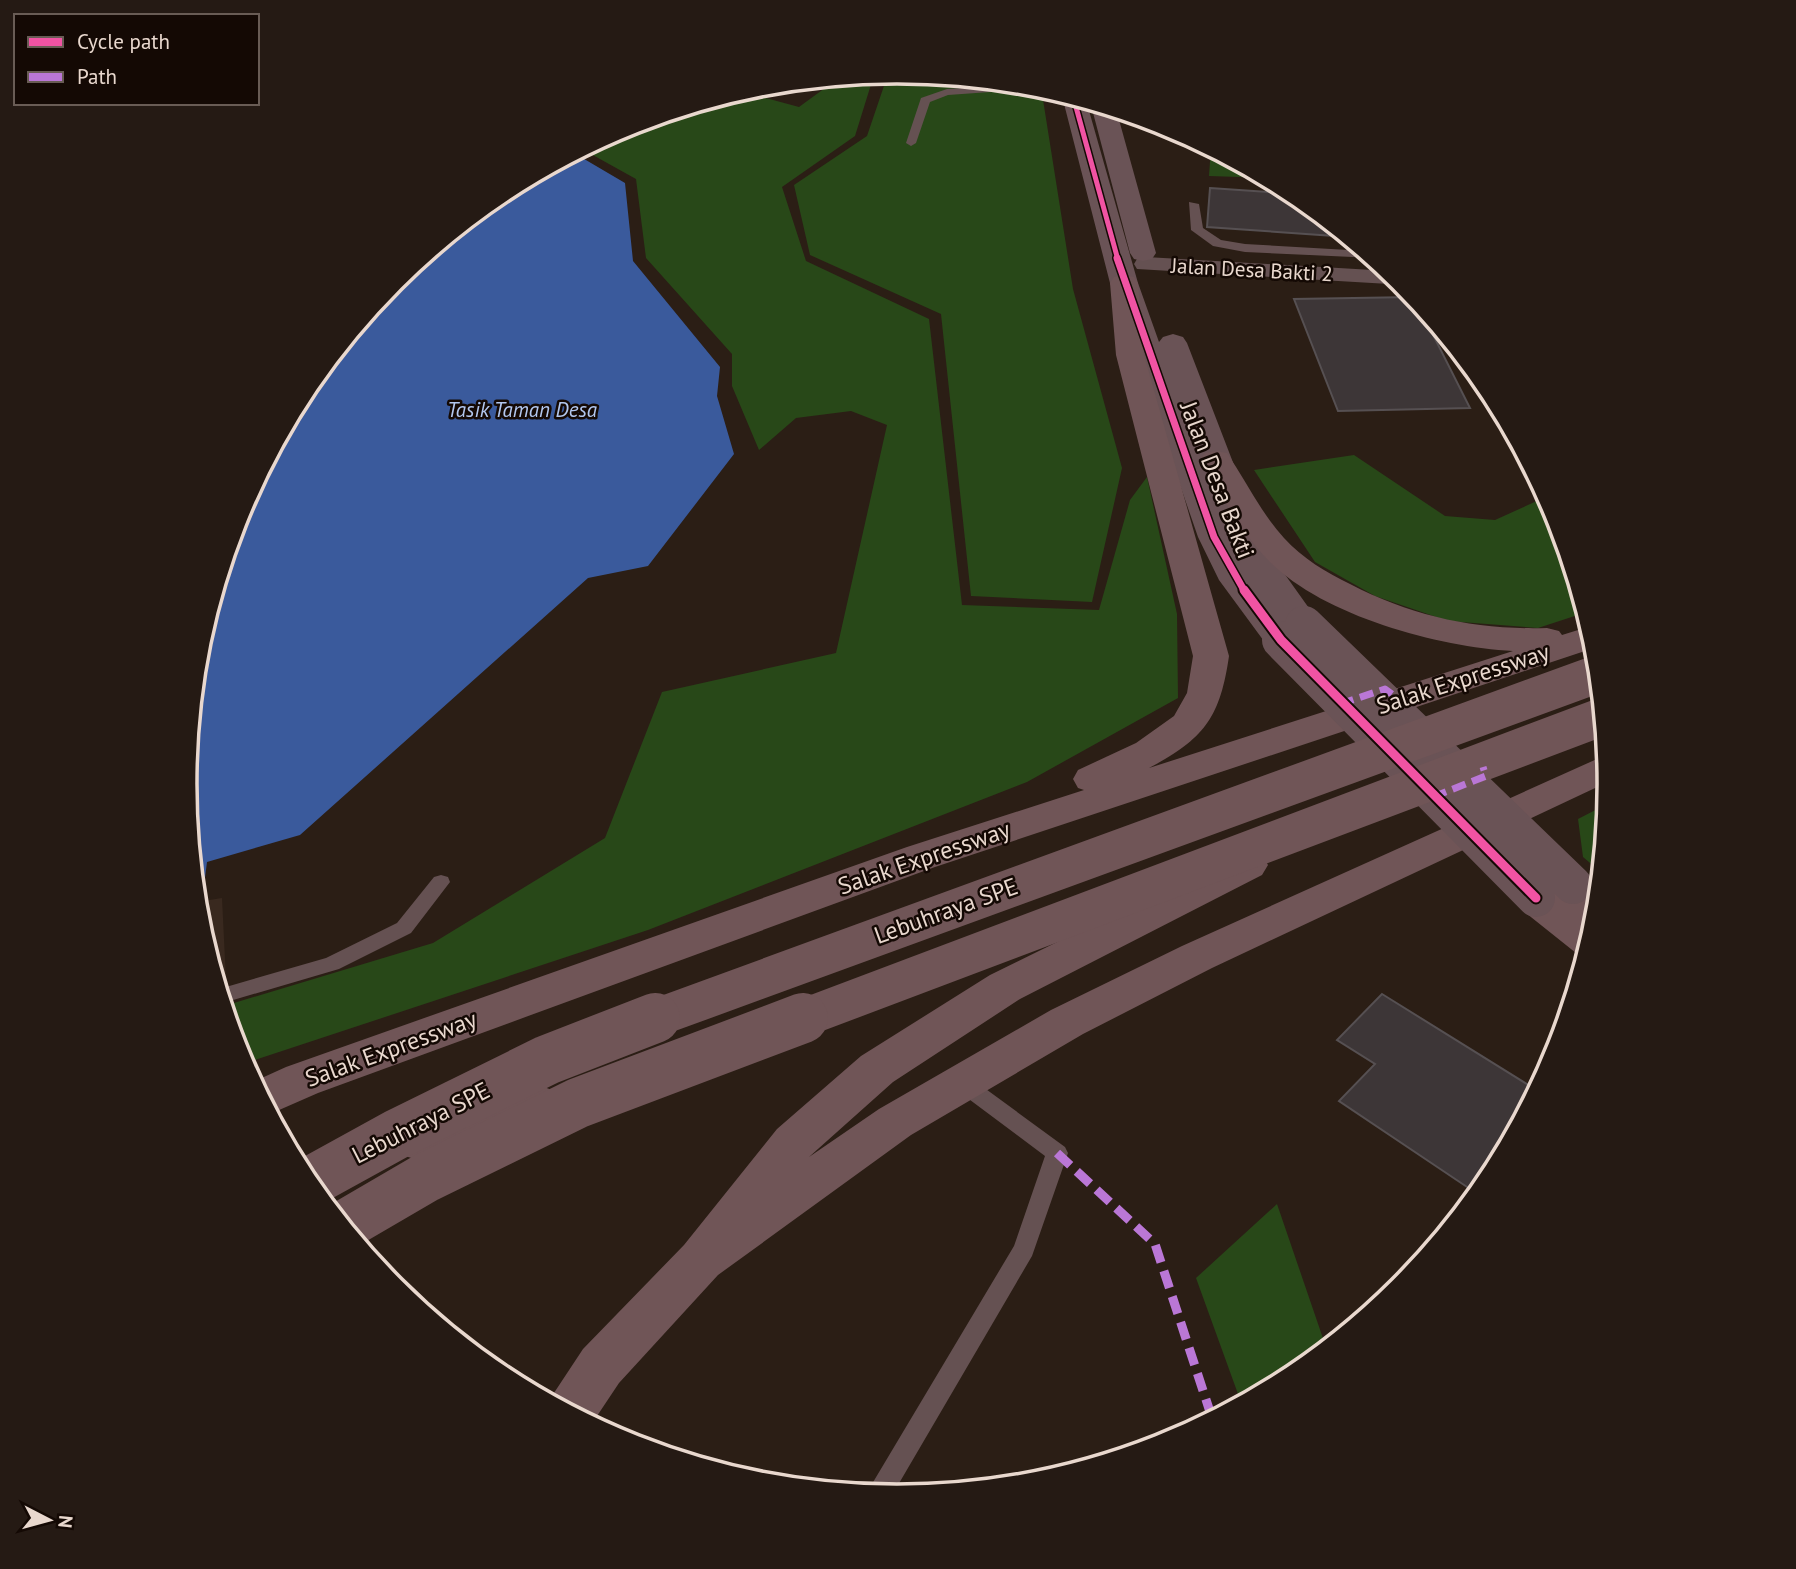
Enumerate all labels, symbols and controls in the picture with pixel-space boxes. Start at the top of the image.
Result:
legend [14,14,259,105]
text: Cycle path [77,28,170,55]
text: Path [77,63,117,90]
street label: Jalan Desa Bakti 2 [1169,252,1334,287]
water label: Tasik Taman Desa [447,396,598,423]
street label: Jalan Desa Bakti [1173,396,1262,563]
street label: Salak Expressway [1372,636,1553,721]
street label: Salak Expressway [834,814,1014,902]
street label: Lebuhraya SPE [870,870,1022,951]
street label: Salak Expressway [301,1003,481,1094]
street label: Lebuhraya SPE [347,1075,495,1171]
north arrow [14,1485,84,1555]
text: N [53,1514,78,1529]

